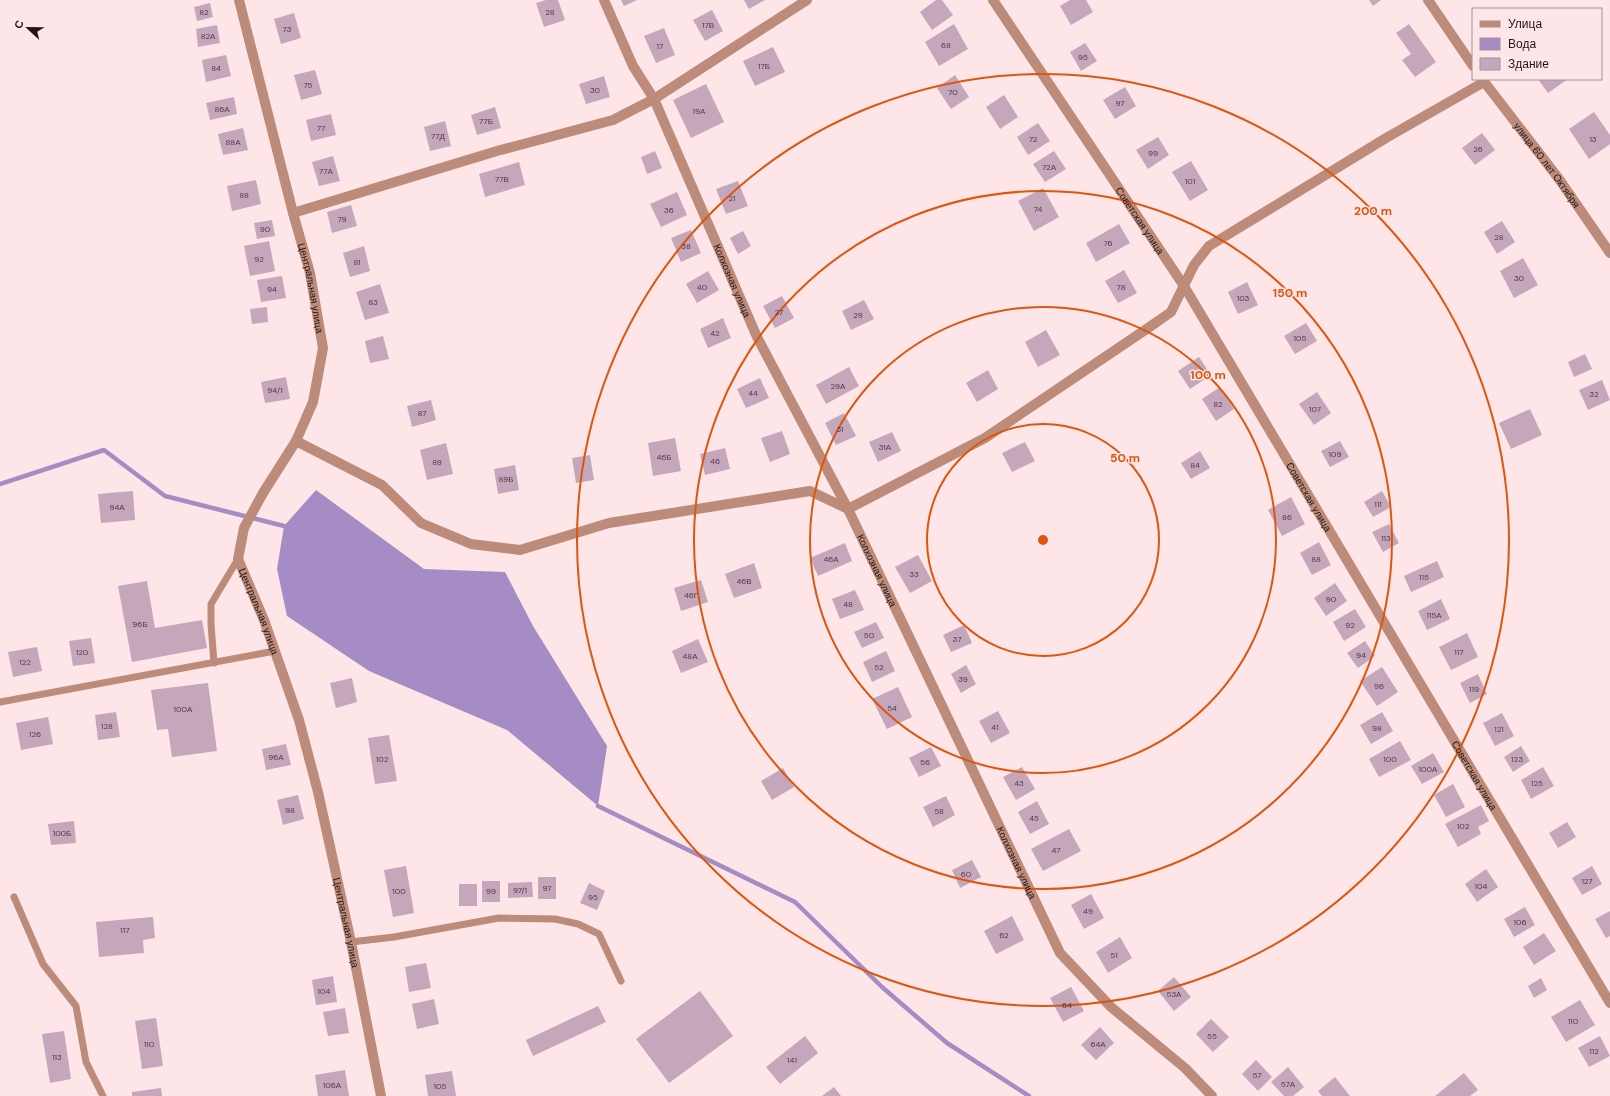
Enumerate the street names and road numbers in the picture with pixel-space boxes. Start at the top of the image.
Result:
street label: улица 60 лет Октября [1511,120,1583,210]
street label: Советская улица [1113,184,1168,257]
street label: Центральная улица [295,241,327,335]
street label: Колхозная улица [711,242,754,320]
street label: Советская улица [1284,460,1335,534]
street label: Колхозная улица [854,532,900,609]
street label: Центральная улица [236,566,282,657]
street label: Советская улица [1449,738,1501,813]
street label: Колхозная улица [994,824,1040,901]
street label: Центральная улица [330,876,362,969]

